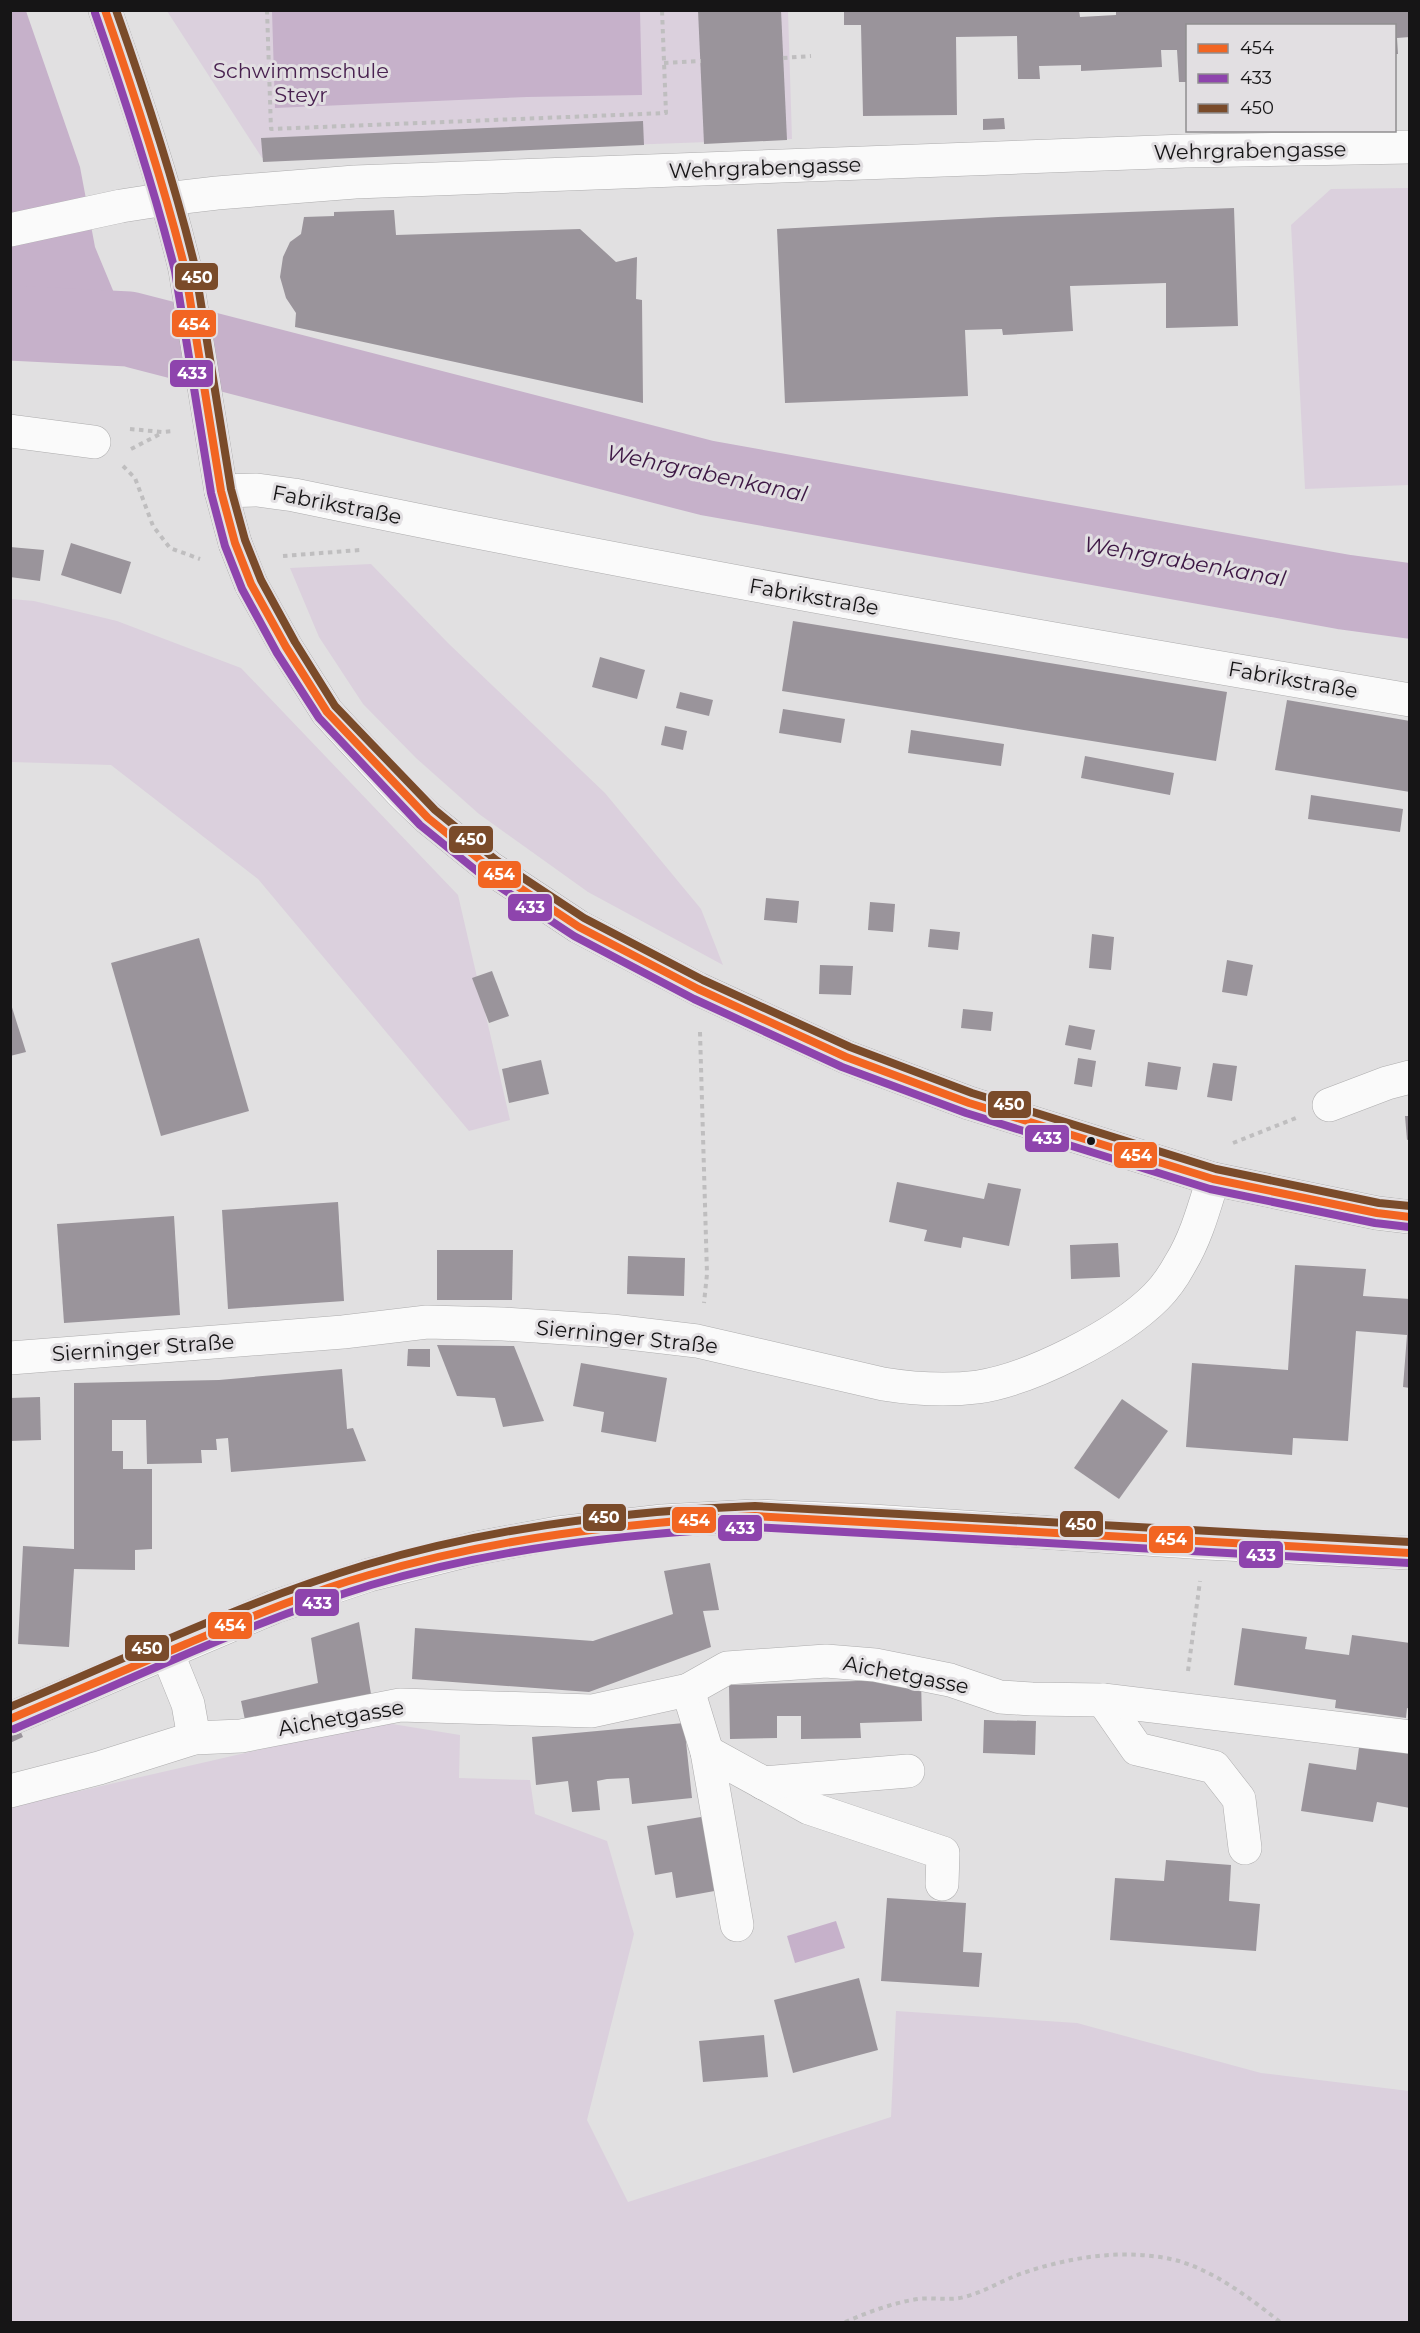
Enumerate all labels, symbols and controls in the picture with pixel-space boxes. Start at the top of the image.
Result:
legend [1186,24,1396,132]
text: 454 [1240,37,1274,59]
park label: Schwimmschule Steyr [213,58,389,107]
text: 433 [1240,67,1272,89]
text: 450 [1240,97,1274,119]
street label: Wehrgrabengasse [1153,136,1347,165]
street label: Wehrgrabengasse [668,152,862,183]
line badge: 450 [174,262,219,291]
text: 450 [181,268,213,287]
line badge: 454 [171,309,217,338]
text: 454 [178,315,210,334]
line badge: 433 [169,359,214,388]
text: 433 [177,364,207,383]
water label: Wehrgrabenkanal [604,439,810,508]
street label: Fabrikstraße [270,480,404,529]
water label: Wehrgrabenkanal [1082,530,1288,593]
street label: Fabrikstraße [747,573,881,620]
street label: Fabrikstraße [1226,656,1360,703]
line badge: 450 [448,825,494,854]
text: 450 [455,830,487,849]
line badge: 454 [477,860,522,889]
text: 454 [483,865,515,884]
line badge: 433 [507,893,553,922]
text: 433 [515,898,545,917]
line badge: 450 [987,1090,1032,1119]
text: 450 [993,1095,1025,1114]
line badge: 433 [1024,1124,1070,1153]
text: 433 [1032,1129,1062,1148]
unlabelled marker [1085,1135,1097,1147]
line badge: 454 [1113,1141,1158,1169]
text: 454 [1120,1146,1152,1165]
street label: Sierninger Straße [535,1315,719,1358]
street label: Sierninger Straße [51,1329,235,1366]
line badge: 450 [582,1503,627,1532]
line badge: 454 [671,1506,717,1534]
text: 450 [588,1508,620,1527]
line badge: 450 [1059,1510,1104,1538]
text: 454 [678,1511,710,1530]
line badge: 433 [717,1514,763,1542]
text: 450 [1065,1515,1097,1534]
text: 433 [725,1519,755,1538]
line badge: 454 [1148,1525,1194,1554]
text: 454 [1155,1530,1187,1549]
line badge: 433 [1238,1540,1284,1569]
text: 433 [1246,1546,1276,1565]
line badge: 433 [294,1588,340,1617]
text: 433 [302,1594,332,1613]
line badge: 454 [207,1611,253,1640]
text: 454 [214,1616,246,1635]
line badge: 450 [124,1634,170,1662]
text: 450 [131,1639,163,1658]
street label: Aichetgasse [841,1650,971,1699]
street label: Aichetgasse [276,1694,406,1741]

